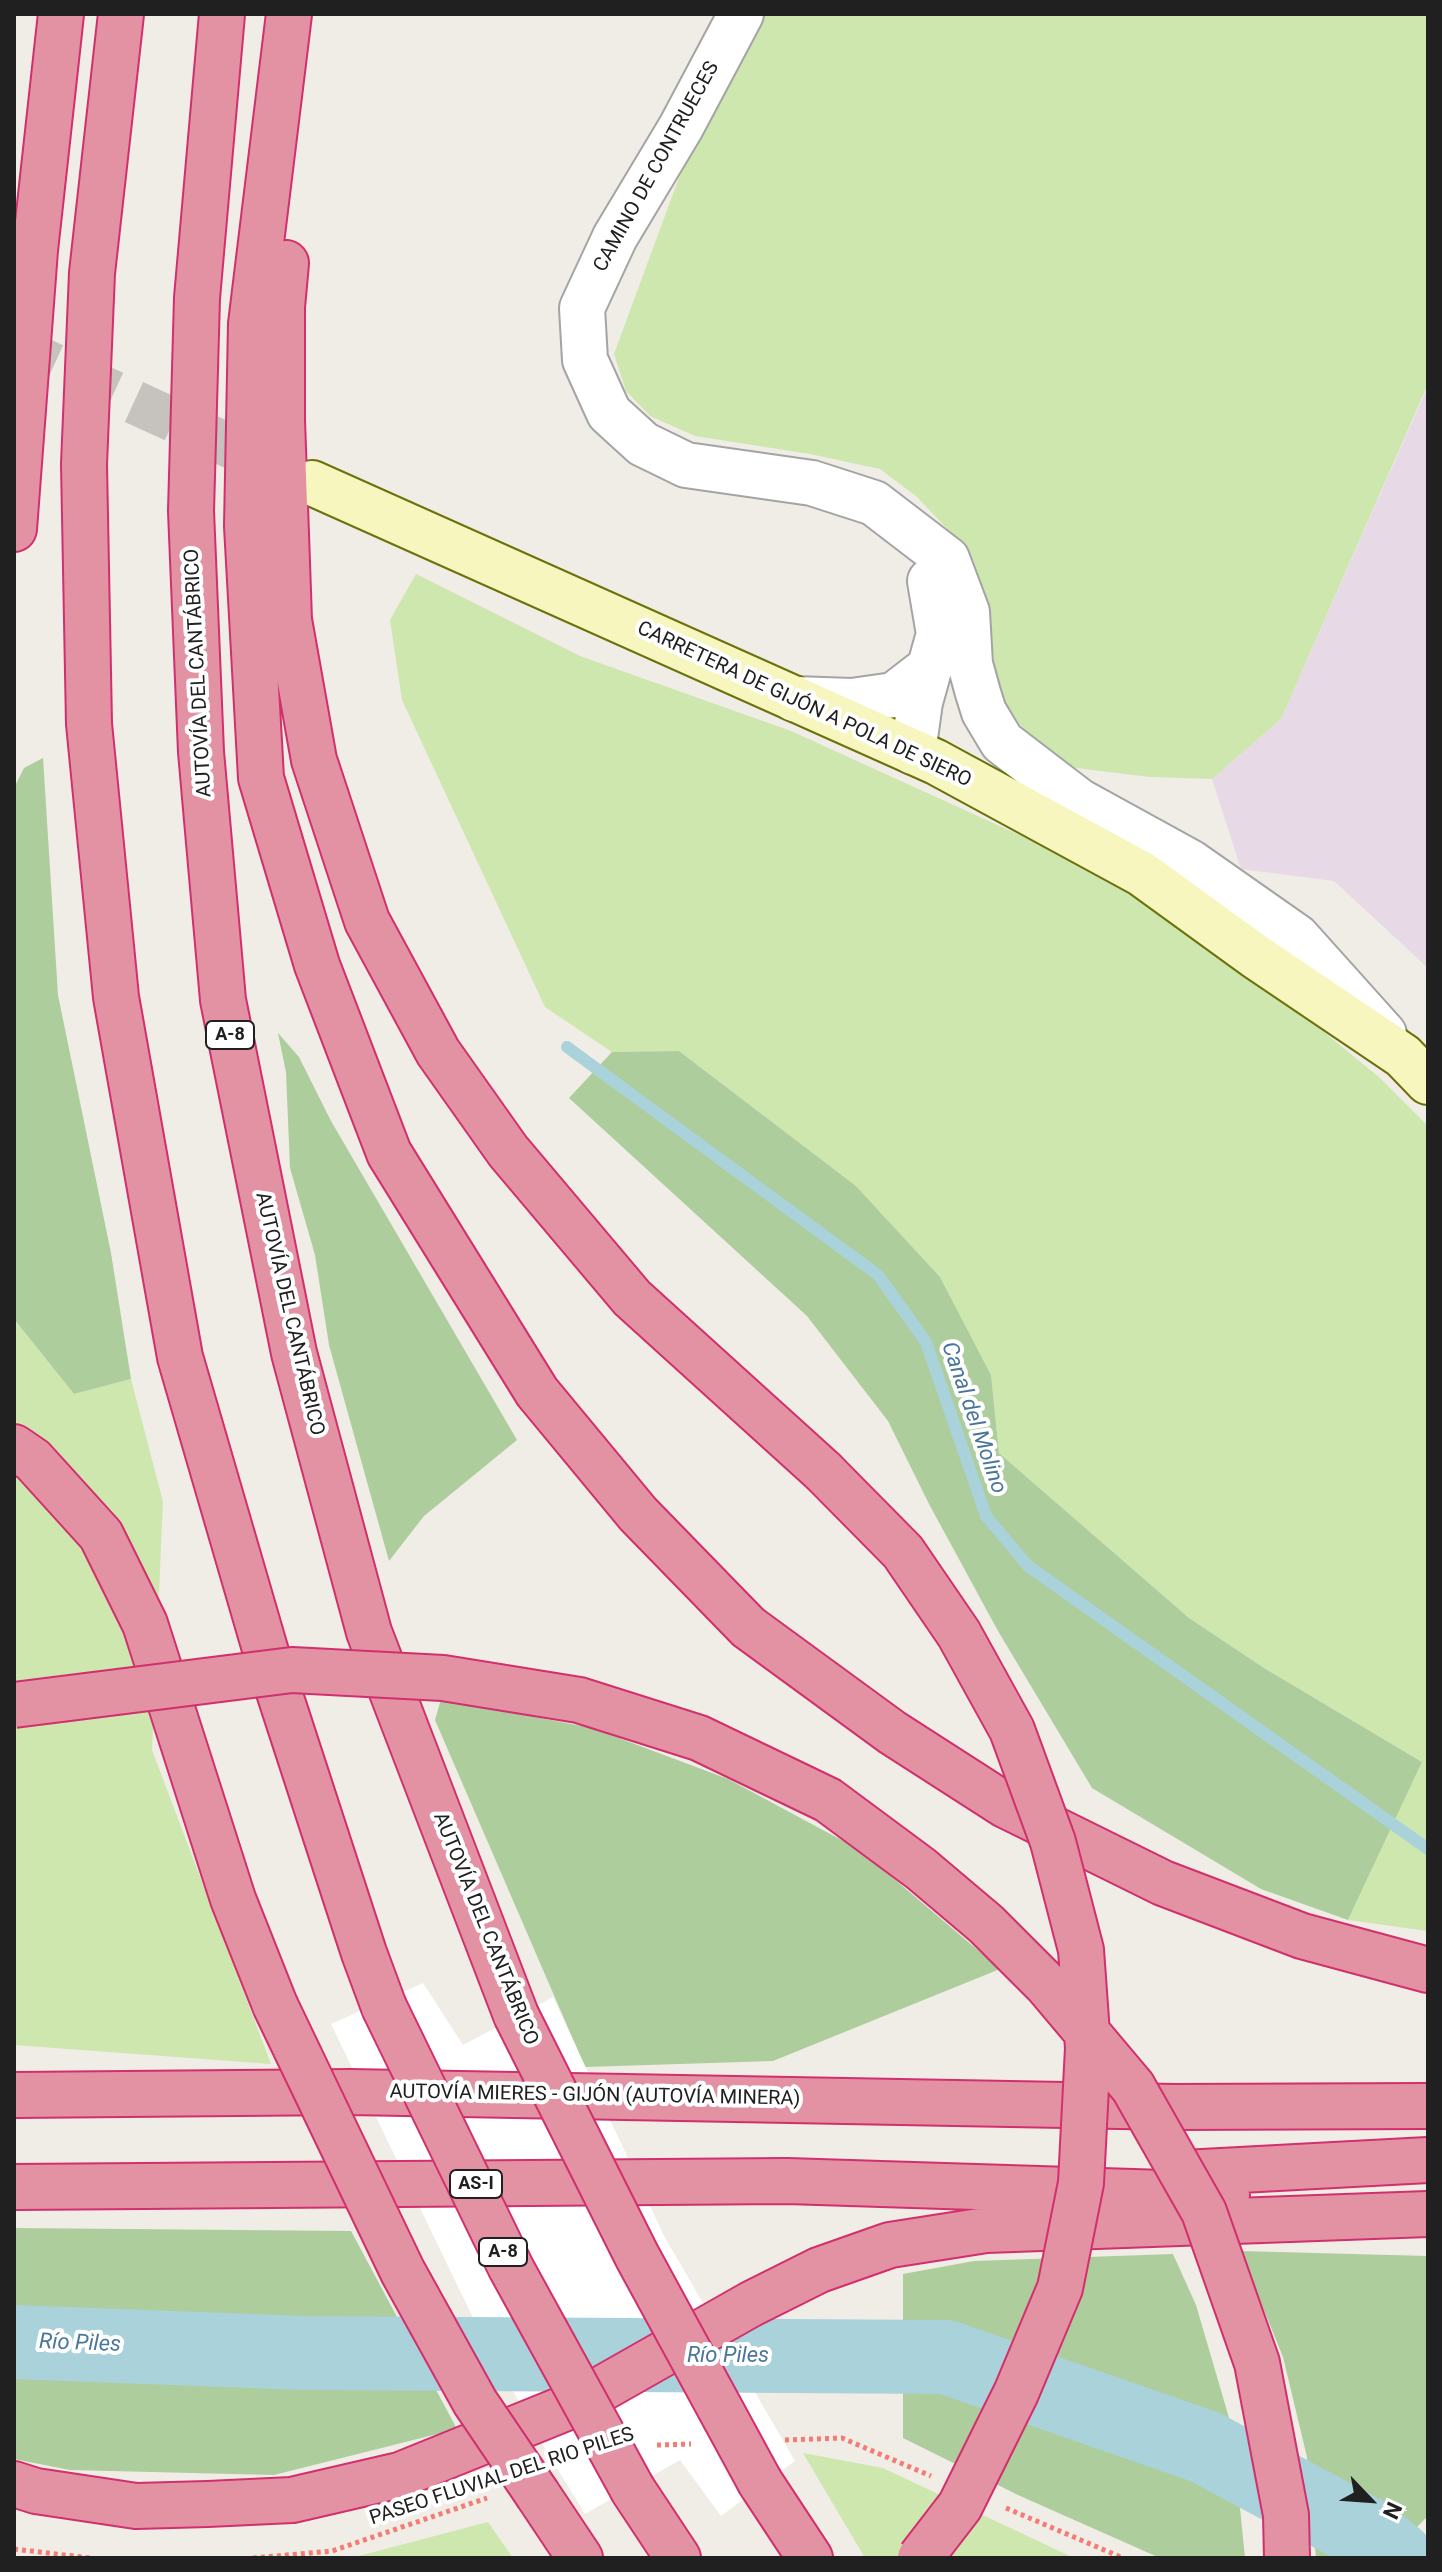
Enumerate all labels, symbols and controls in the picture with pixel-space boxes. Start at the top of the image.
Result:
street label: CAMINO DE CONTRUECES [589,58,725,276]
street label: AUTOVÍA DEL CANTÁBRICO [181,548,217,798]
street label: CARRETERA DE GIJÓN A POLA DE SIERO [633,617,975,793]
road number: A-8 [206,1021,254,1049]
street label: AUTOVÍA DEL CANTÁBRICO [249,1190,329,1438]
water label: Canal del Molino [935,1339,1011,1497]
street label: AUTOVÍA DEL CANTÁBRICO [427,1809,543,2049]
street label: AUTOVÍA MIERES - GIJÓN (AUTOVÍA MINERA) [389,2080,801,2112]
road number: AS-I [450,2170,502,2198]
road number: A-8 [479,2238,527,2266]
water label: Río Piles [38,2329,122,2359]
water label: Río Piles [687,2343,769,2369]
street label: PASEO FLUVIAL DEL RIO PILES [367,2423,637,2531]
north arrow [1330,2460,1410,2540]
text: N [1378,2498,1407,2523]

